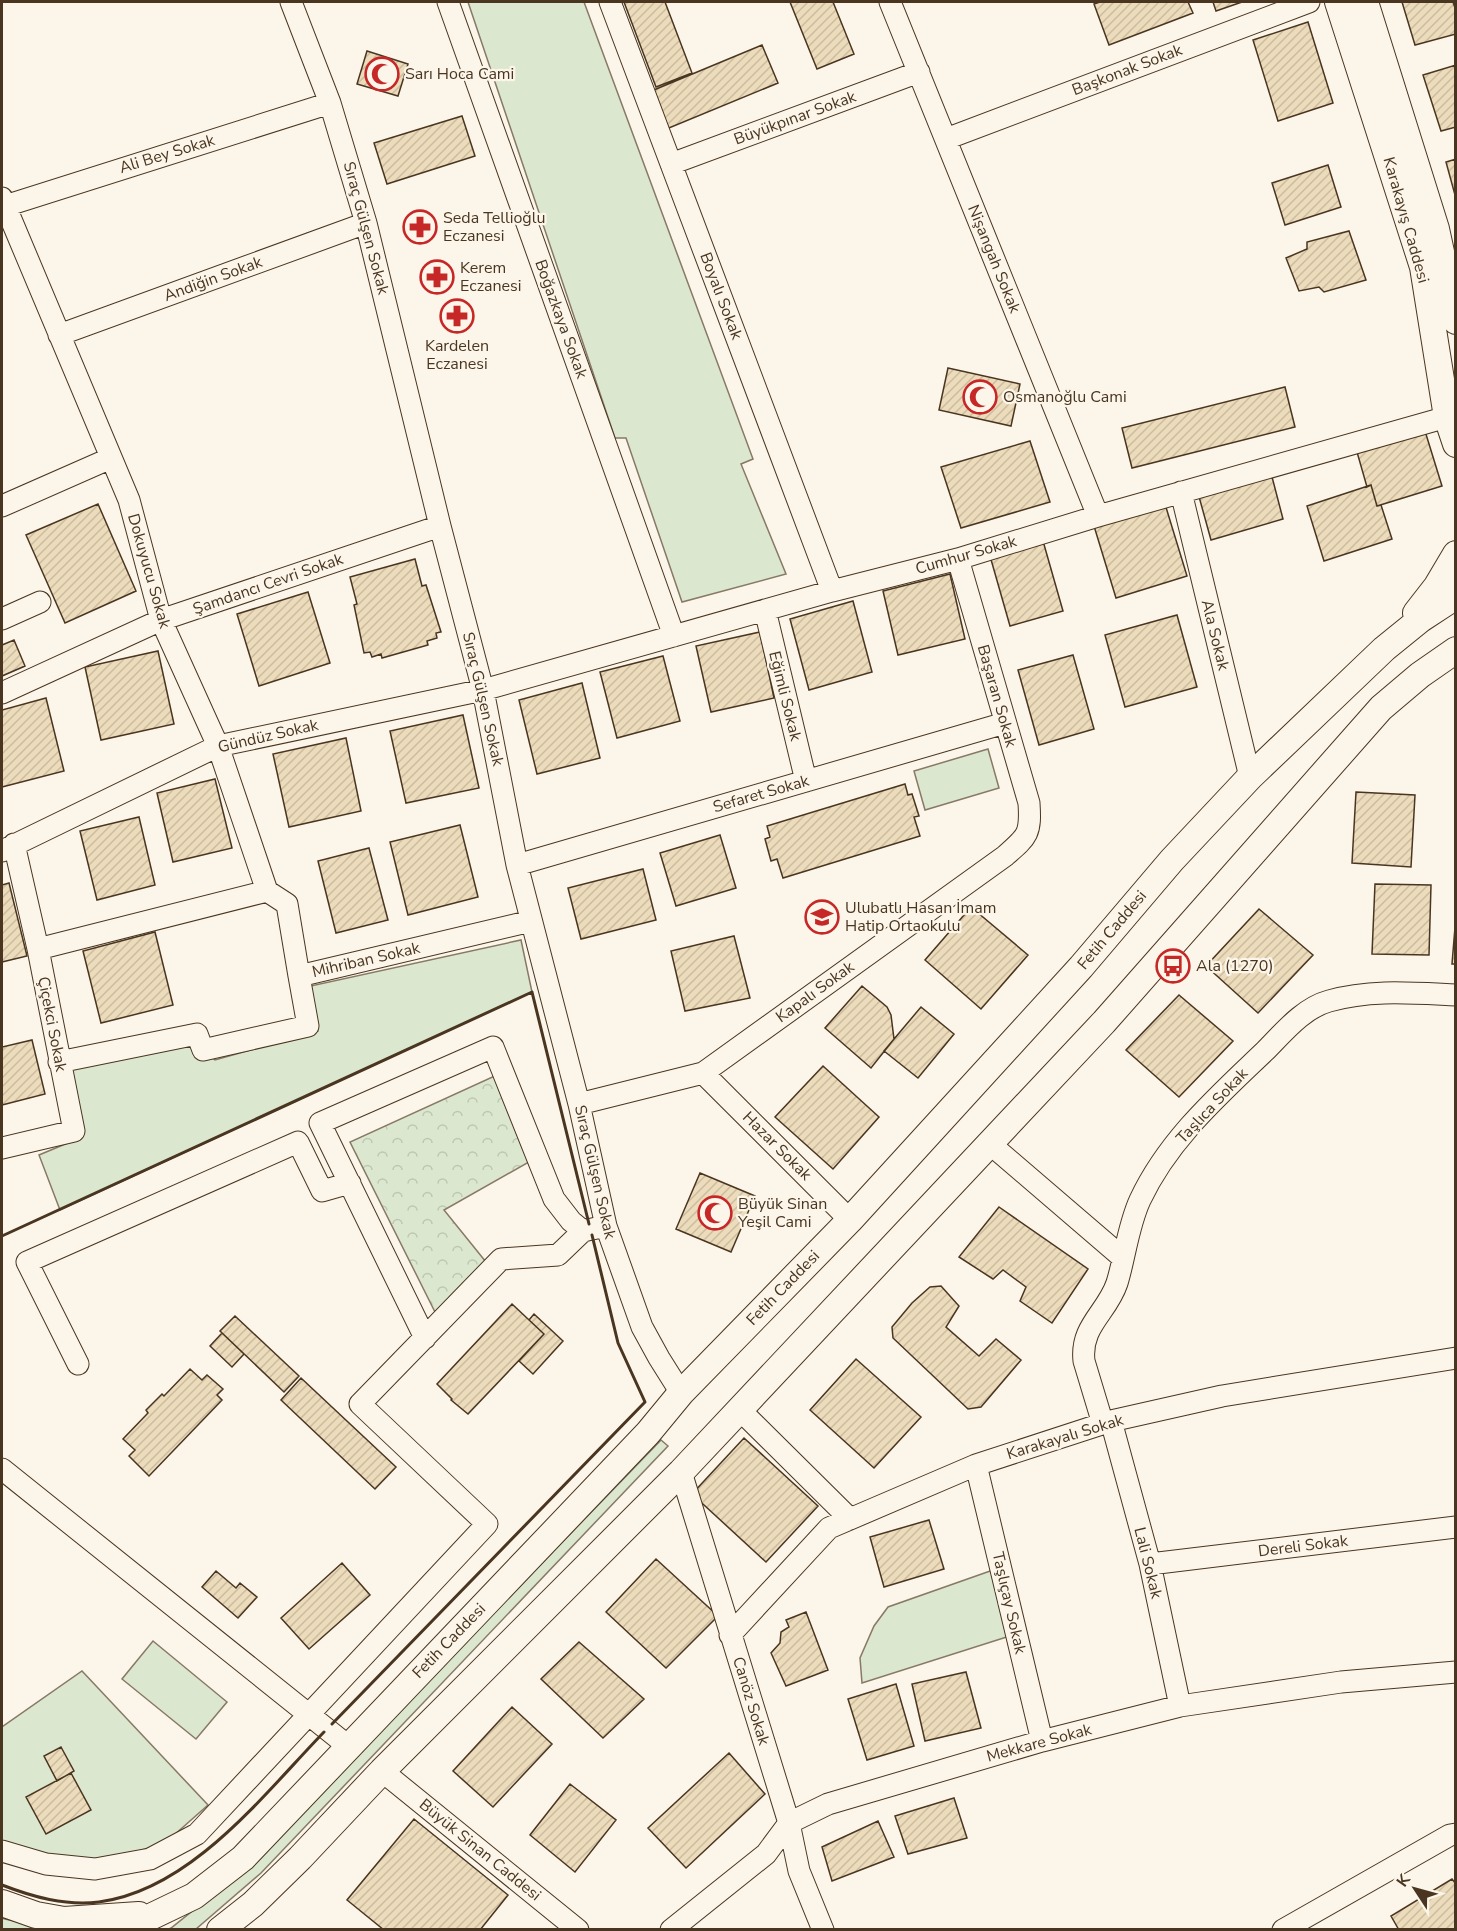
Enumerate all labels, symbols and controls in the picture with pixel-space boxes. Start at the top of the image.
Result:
street label: Başkonak Sokak [1069,38,1186,101]
mosque icon: Sarı Hoca Cami [364,56,400,92]
place label: Sarı Hoca Cami [405,63,514,85]
street label: Büyükpınar Sokak [731,85,860,150]
street label: Ali Bey Sokak [116,129,218,179]
street label: Karakayış Caddesi [1377,154,1435,286]
street label: Sıraç Gülşen Sokak [338,159,395,298]
street label: Nişangah Sokak [962,202,1026,317]
place label: Seda Tellioğlu Eczanesi [443,207,545,247]
pharmacy icon: Seda Tellioğlu Eczanesi [402,209,438,245]
street label: Boyalı Sokak [694,249,748,344]
street label: Andiğin Sokak [161,251,266,307]
street label: Boğazkaya Sokak [529,256,593,382]
place label: Kerem Eczanesi [460,257,522,297]
pharmacy icon: Kerem Eczanesi [419,259,455,295]
pharmacy icon: Kardelen Eczanesi [439,298,475,334]
place label: Kardelen Eczanesi [425,335,489,375]
mosque icon: Osmanoğlu Cami [962,379,998,415]
place label: Osmanoğlu Cami [1003,386,1127,408]
street label: Dokuyucu Sokak [122,511,176,632]
street label: Cumhur Sokak [913,530,1020,580]
street label: Şamdancı Cevri Sokak [190,548,347,620]
street label: Ala Sokak [1196,597,1235,674]
street label: Sıraç Gülşen Sokak [457,630,509,769]
street label: Başaran Sokak [972,642,1022,751]
street label: Eğimli Sokak [763,649,807,744]
street label: Gündüz Sokak [216,714,321,758]
street label: Sefaret Sokak [710,770,813,818]
street label: Fetih Caddesi [1072,886,1152,974]
place label: Ulubatlı Hasan İmam Hatip Ortaokulu [845,897,996,937]
school or university icon: Ulubatlı Hasan İmam Hatip Ortaokulu [804,899,840,935]
street label: Mihriban Sokak [310,937,423,983]
bus stop icon: Ala (1270) [1155,948,1191,984]
street label: Kapalı Sokak [771,955,859,1028]
place label: Ala (1270) [1196,955,1274,977]
street label: Çiçekci Sokak [32,975,72,1074]
street label: Taşlıca Sokak [1171,1063,1253,1149]
street label: Sıraç Gülşen Sokak [569,1103,621,1242]
street label: Hazar Sokak [738,1107,817,1186]
place label: Büyük Sinan Yeşil Cami [737,1193,827,1233]
mosque icon: Büyük Sinan Yeşil Cami [697,1195,733,1231]
street label: Fetih Caddesi [741,1245,825,1331]
street label: Karakayalı Sokak [1004,1408,1127,1465]
street label: Lali Sokak [1129,1525,1168,1602]
street label: Dereli Sokak [1257,1529,1350,1562]
street label: Taşlıçay Sokak [987,1550,1032,1657]
street label: Fetih Caddesi [407,1598,491,1684]
street label: Canöz Sokak [727,1654,775,1749]
street label: Mekkare Sokak [984,1718,1095,1768]
street label: Büyük Sinan Caddesi [414,1794,546,1906]
north arrow [1385,1859,1445,1919]
text: K [1392,1869,1417,1892]

